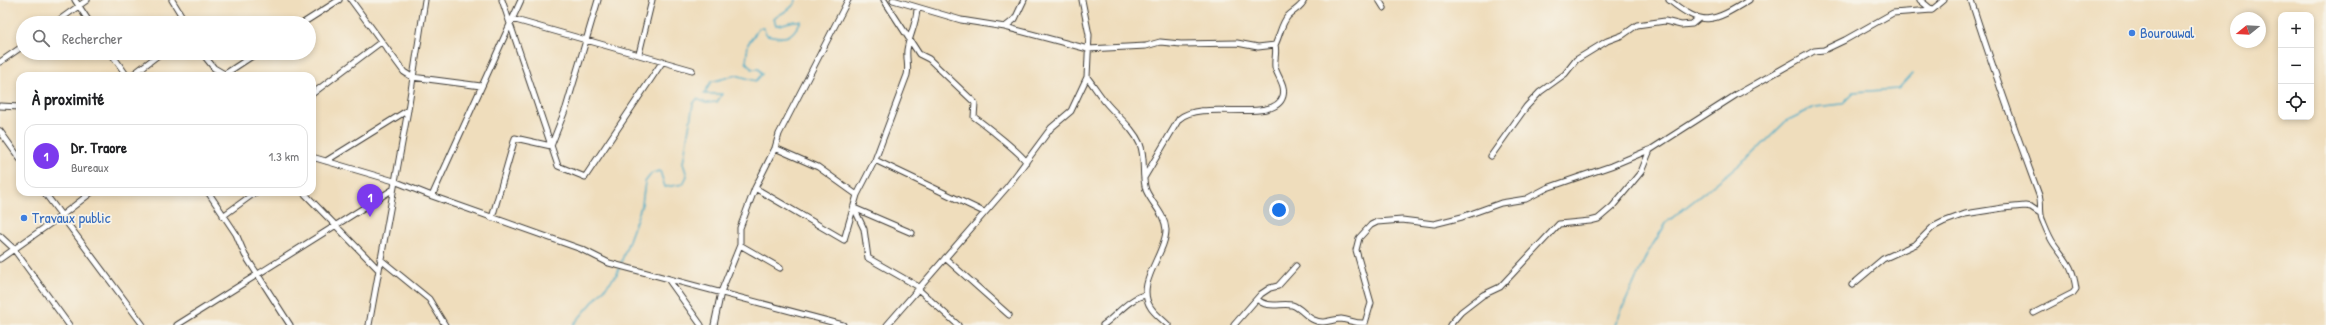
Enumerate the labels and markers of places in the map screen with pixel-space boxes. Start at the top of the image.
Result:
place label: Bourouwal [2140,22,2194,43]
marker: Bourouwal [2127,28,2137,38]
pin: 1 [357,184,383,217]
place label: Travaux public [32,207,111,228]
marker: Travaux public [19,213,29,223]

